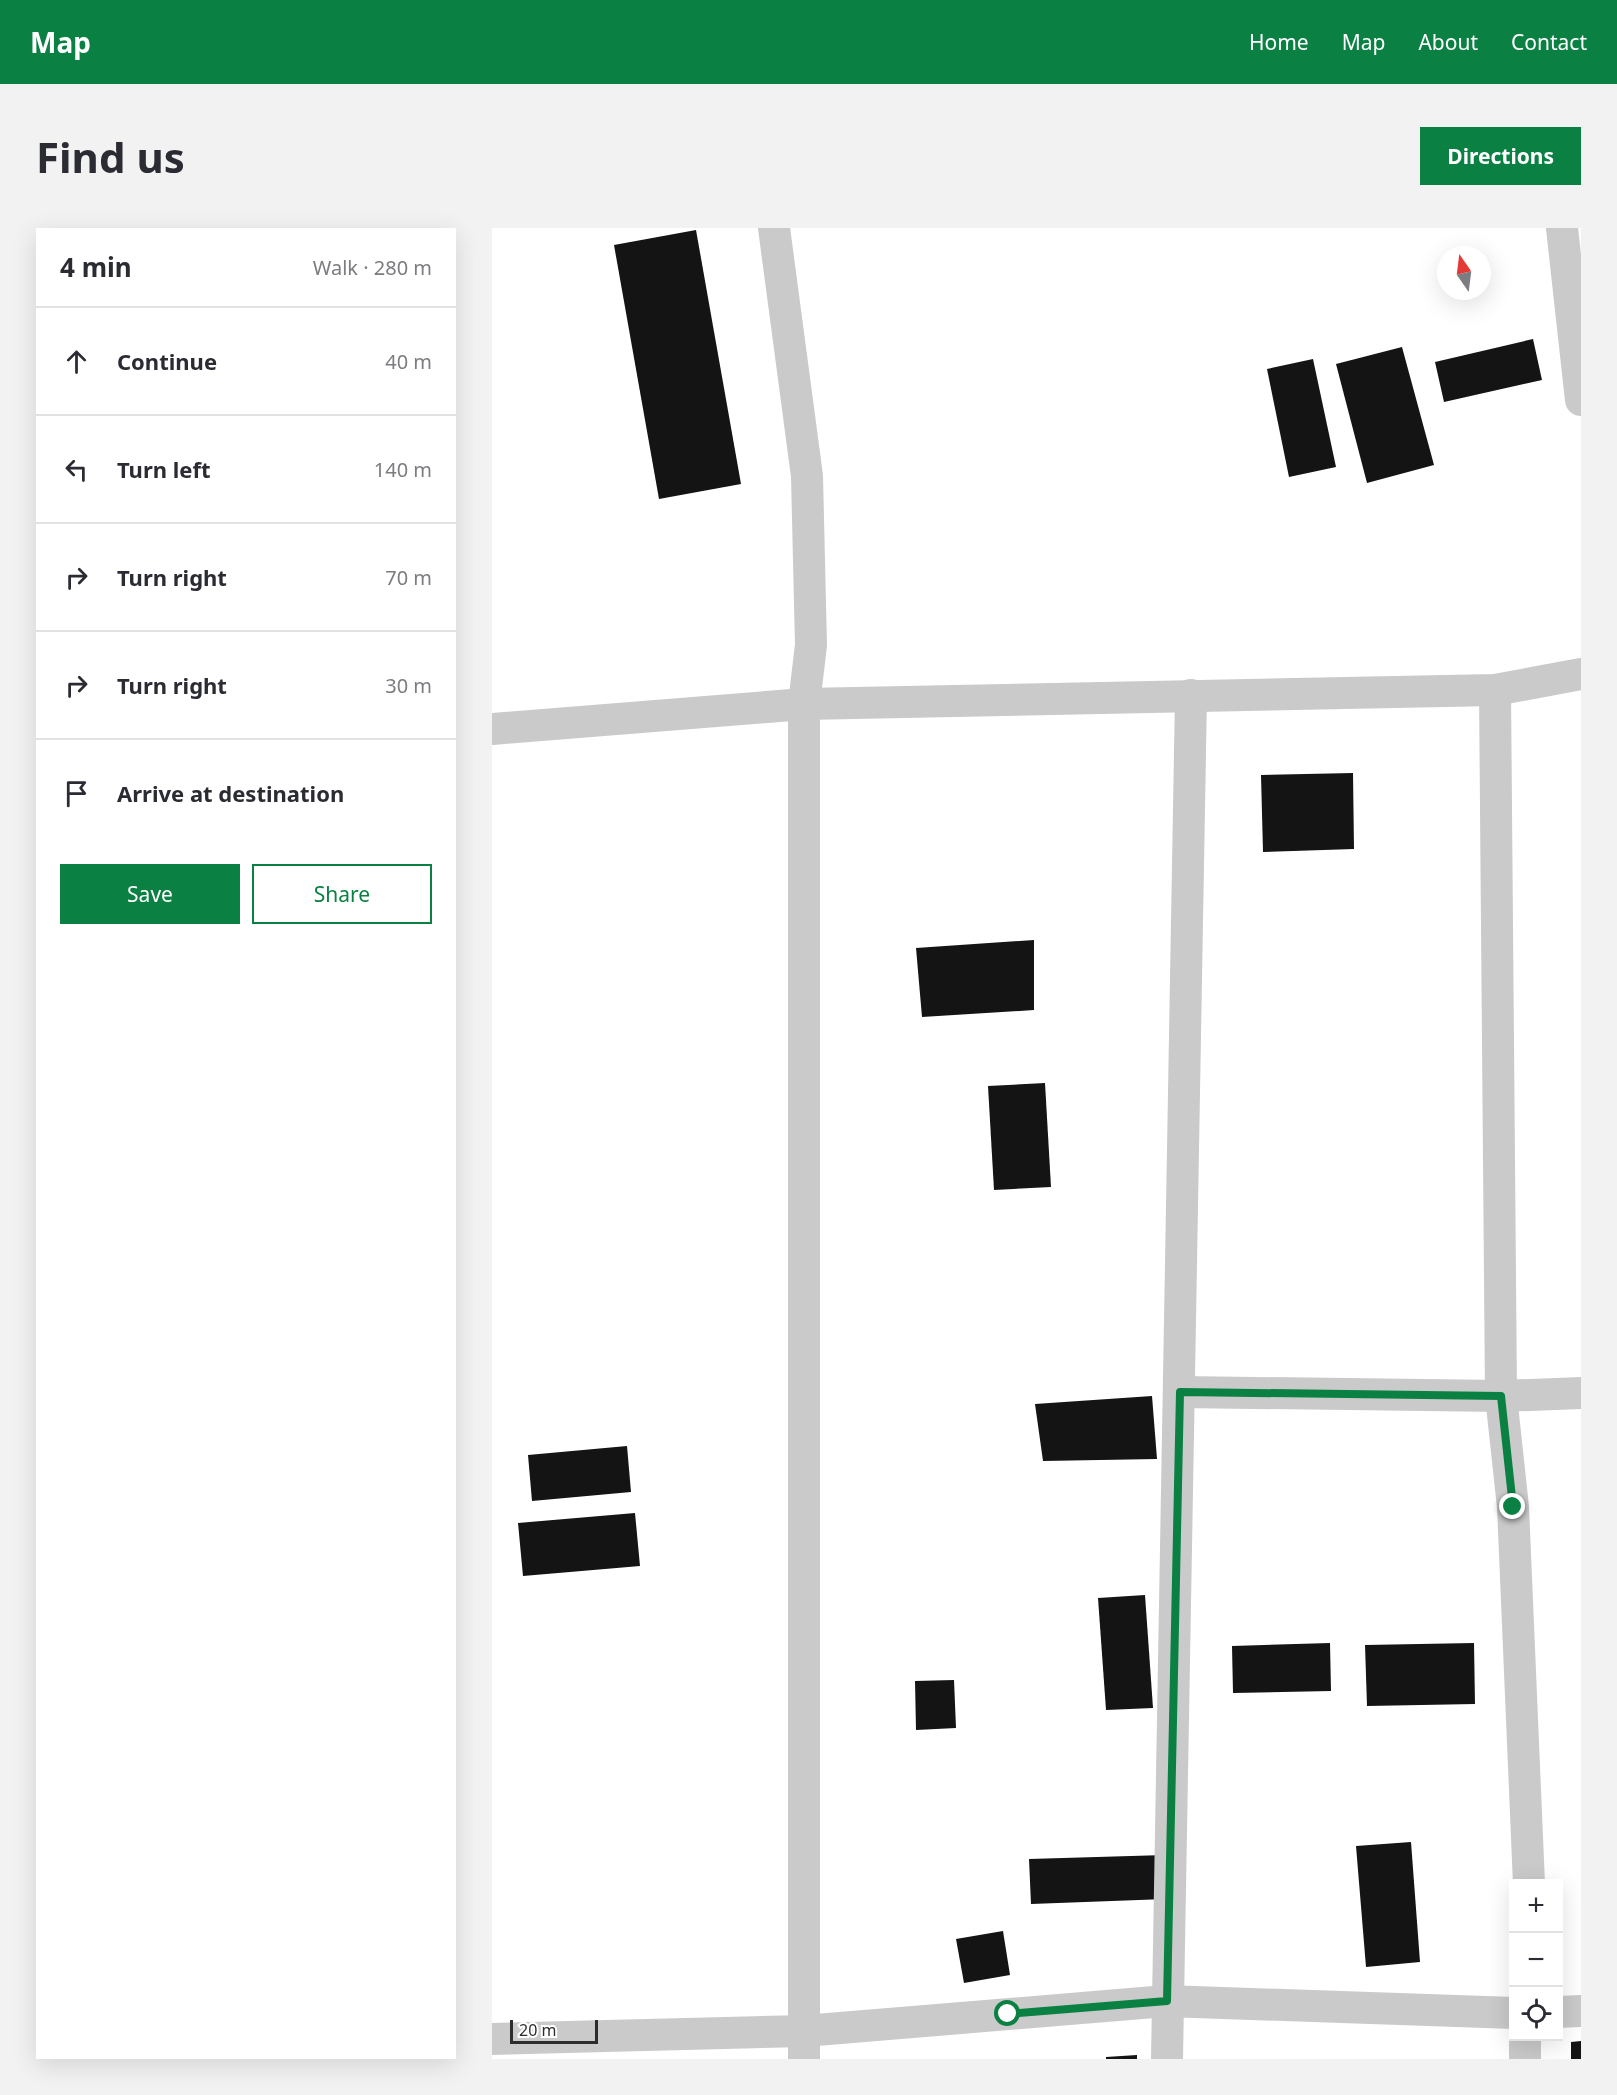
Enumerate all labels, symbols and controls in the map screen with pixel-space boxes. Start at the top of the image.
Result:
text: Map [30,23,91,61]
text: Home [1249,28,1309,56]
text: Map [1342,28,1385,56]
text: About [1418,28,1478,56]
text: Contact [1511,28,1587,56]
button: Directions [1420,127,1581,185]
text: Find us [36,128,185,185]
north arrow [1437,246,1491,300]
text: 4 min [60,249,132,285]
text: Walk · 280 m [313,254,432,281]
icon: ahead [60,345,93,378]
text: Continue [117,346,217,376]
text: 40 m [385,348,432,375]
icon: left [60,453,93,486]
text: Turn left [117,454,211,484]
text: 140 m [374,456,432,483]
icon: right [60,561,93,594]
text: Turn right [117,562,227,592]
text: 70 m [385,564,432,591]
icon: right [60,669,93,702]
text: Turn right [117,670,227,700]
text: 30 m [385,672,432,699]
icon: arrive [60,777,93,810]
text: Arrive at destination [117,778,344,808]
button: Save [60,864,240,924]
button: Share [252,864,432,924]
route end [1499,1493,1525,1519]
map controls [1509,1879,1563,2041]
button: + [1509,1879,1563,1933]
button: − [1509,1933,1563,1987]
button: locate [1509,1987,1563,2041]
route start [994,2000,1020,2026]
scale bar [510,2017,598,2044]
text: 20 m [519,2019,556,2041]

